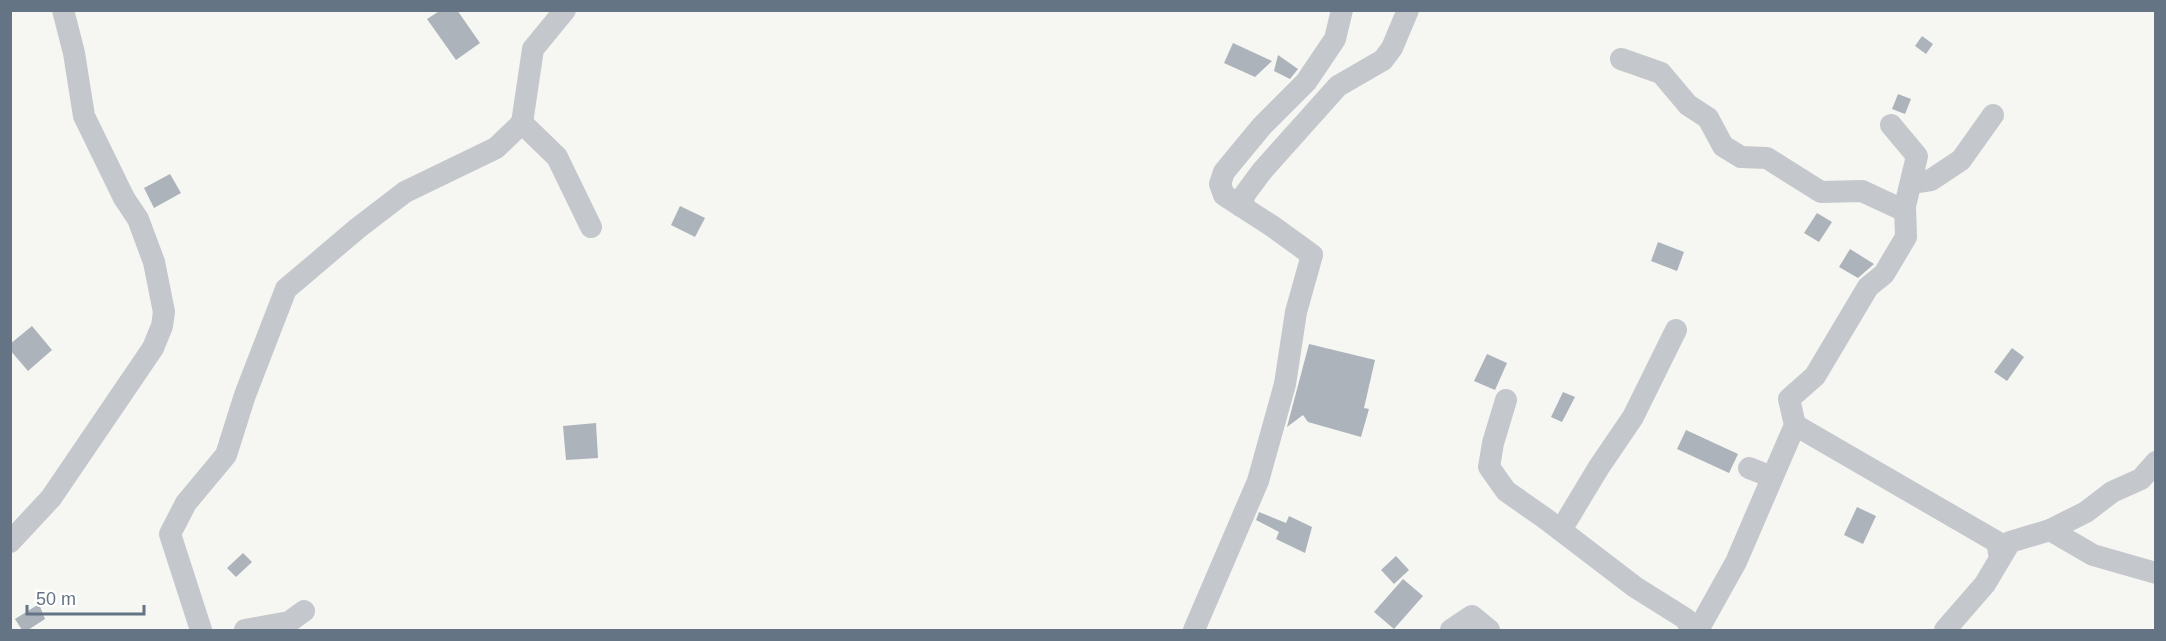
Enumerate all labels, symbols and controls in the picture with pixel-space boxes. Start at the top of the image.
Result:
scale bar [27,578,144,616]
text: 50 m [36,589,76,609]

